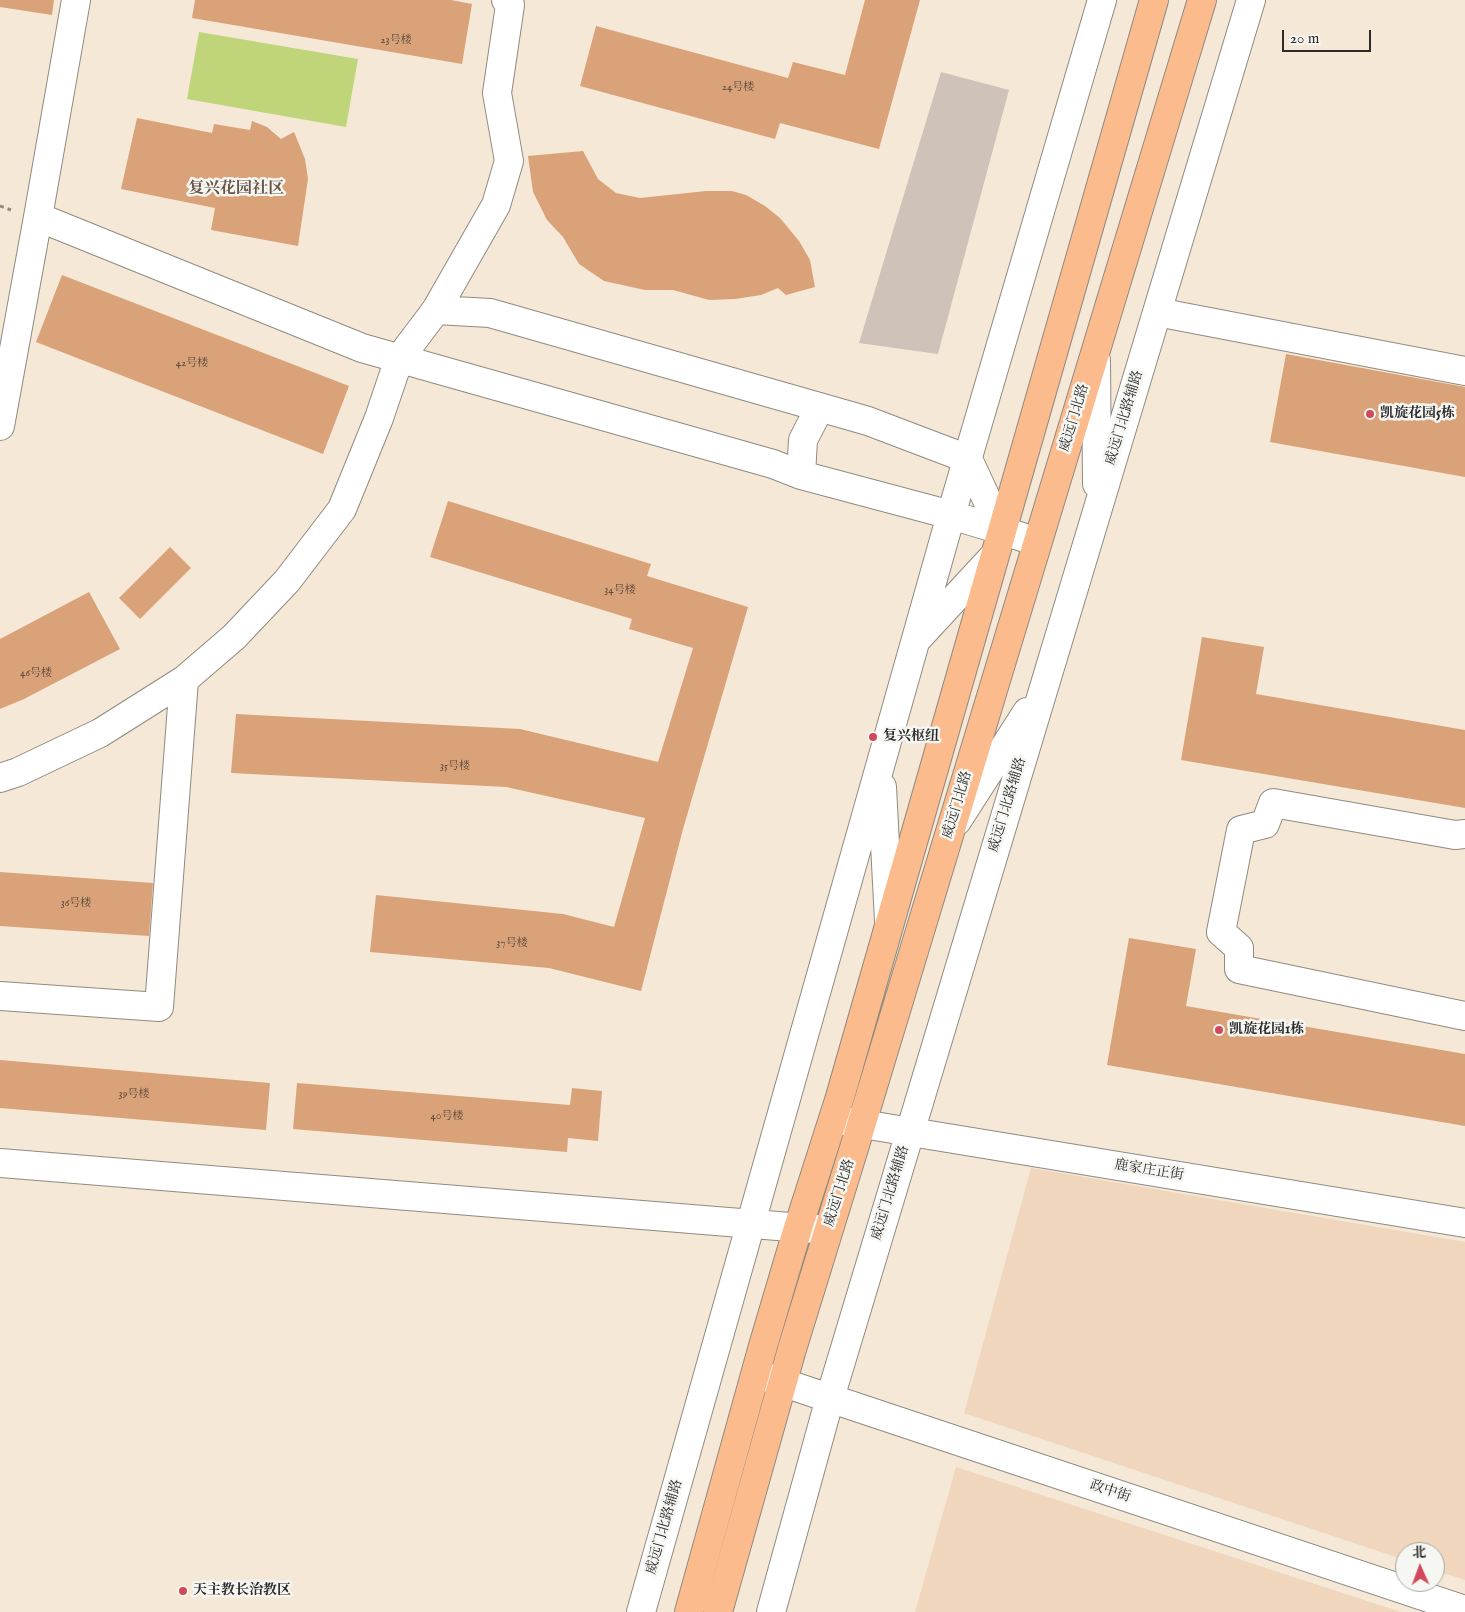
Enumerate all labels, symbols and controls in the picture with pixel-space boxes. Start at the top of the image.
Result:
scale bar [1285,20,1374,52]
text: 20 m [1290,29,1319,48]
house number: 23号楼 [380,34,412,48]
house number: 24号楼 [722,81,754,95]
district label: 复兴花园社区 [188,180,284,200]
house number: 42号楼 [176,357,208,371]
street label: 威远门北路辅路 [1103,369,1147,467]
street label: 威远门北路 [1057,382,1093,454]
place label: 凯旋花园5栋 [1380,406,1455,422]
marker: 凯旋花园5栋 [1364,408,1376,420]
house number: 34号楼 [604,584,636,598]
house number: 46号楼 [20,667,52,681]
place label: 复兴枢纽 [883,729,939,745]
marker: 复兴枢纽 [867,731,879,743]
street label: 威远门北路辅路 [986,756,1030,854]
house number: 35号楼 [440,760,470,774]
street label: 威远门北路 [940,769,976,841]
house number: 36号楼 [61,897,91,911]
house number: 37号楼 [496,937,528,951]
place label: 凯旋花园1栋 [1229,1022,1304,1038]
marker: 凯旋花园1栋 [1213,1024,1225,1036]
house number: 39号楼 [119,1088,149,1102]
house number: 40号楼 [431,1110,463,1124]
street label: 威远门北路辅路 [869,1144,913,1242]
street label: 威远门北路 [821,1157,859,1229]
street label: 鹿家庄正街 [1113,1157,1185,1185]
street label: 威远门北路辅路 [643,1478,687,1576]
street label: 政中街 [1087,1478,1133,1506]
north arrow [1395,1542,1445,1592]
text: 北 [1412,1544,1427,1562]
place label: 天主教长治教区 [193,1583,291,1599]
marker: 天主教长治教区 [177,1585,189,1597]

